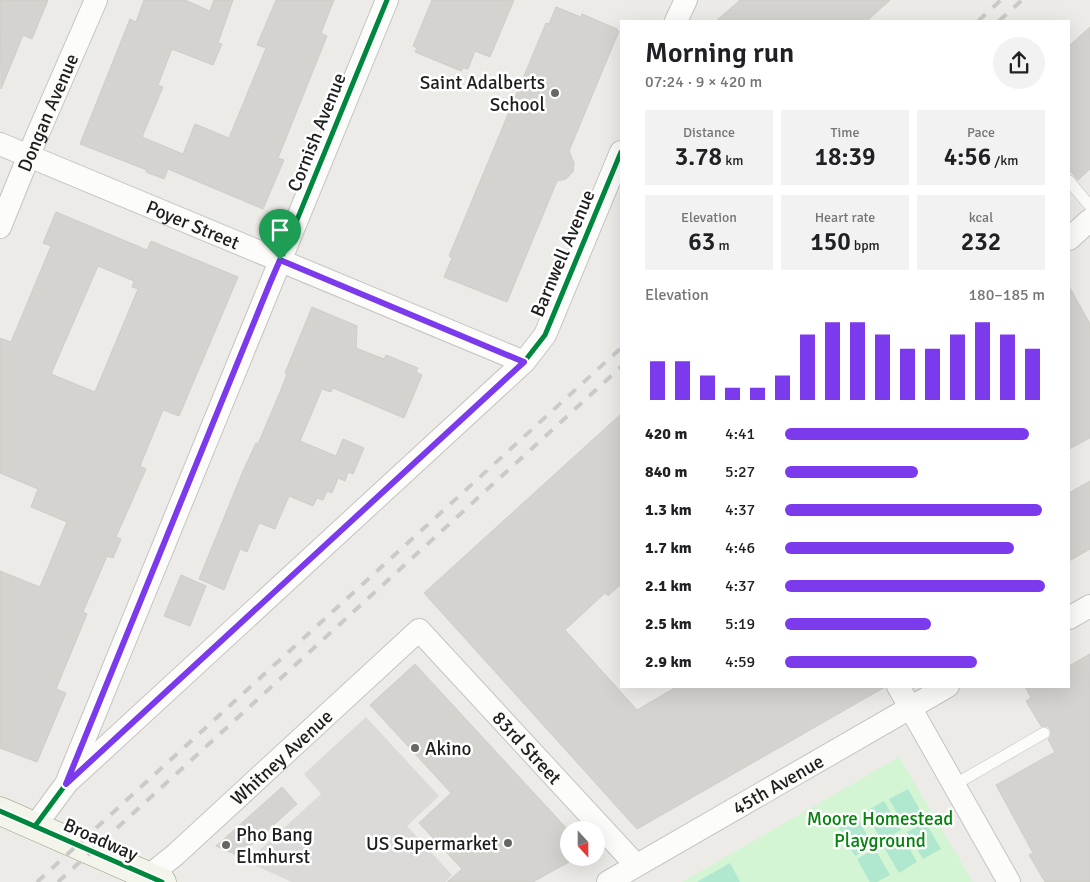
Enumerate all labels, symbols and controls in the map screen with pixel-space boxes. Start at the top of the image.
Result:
text: Morning run [645,36,794,70]
button: share [993,37,1045,89]
street label: Dongan Avenue [13,50,84,175]
street label: Cornish Avenue [282,69,352,195]
place label: Saint Adalberts School [420,71,545,117]
text: 07:24 · 9 × 420 m [645,72,762,92]
marker: Saint Adalberts School [549,87,561,99]
text: Distance [683,124,735,141]
text: Time [831,124,859,141]
text: Pace [967,124,995,141]
text: 3.78 [675,141,722,172]
text: 18:39 [814,141,876,172]
text: 4:56 [944,141,991,172]
text: km [722,152,743,169]
text: /km [991,152,1018,169]
street label: Barnwell Avenue [525,186,600,321]
street label: Poyer Street [142,195,243,255]
pin [259,209,301,260]
text: Elevation [681,209,737,226]
text: Heart rate [815,209,875,226]
text: kcal [969,209,993,226]
icon: arrive [266,216,294,244]
text: 63 [688,226,715,257]
text: 150 [810,226,851,257]
text: 232 [961,226,1001,257]
text: m [715,237,730,254]
text: bpm [851,237,880,254]
text: Elevation [645,285,709,305]
text: 180–185 m [968,285,1045,305]
text: 420 m [645,424,687,444]
text: 4:41 [725,424,755,444]
text: 840 m [645,462,687,482]
text: 5:27 [725,462,755,482]
text: 1.3 km [645,500,692,520]
text: 4:37 [725,500,755,520]
text: 1.7 km [645,538,692,558]
text: 4:46 [725,538,755,558]
text: 2.1 km [645,576,692,596]
text: 4:37 [725,576,755,596]
text: 2.5 km [645,614,692,634]
text: 5:19 [725,614,755,634]
text: 2.9 km [645,652,692,672]
text: 4:59 [725,652,755,672]
street label: Whitney Avenue [226,705,338,811]
street label: 83rd Street [487,706,567,790]
place label: Akino [425,737,472,761]
marker: Akino [409,742,421,754]
street label: 45th Avenue [728,749,828,821]
park label: Moore Homestead Playground [807,807,953,853]
street label: Broadway [60,813,142,867]
north arrow [560,821,605,866]
map controls [560,821,605,866]
place label: Pho Bang Elmhurst [236,823,313,869]
place label: US Supermarket [366,832,498,856]
marker: US Supermarket [502,837,514,849]
marker: Pho Bang Elmhurst [220,839,232,851]

